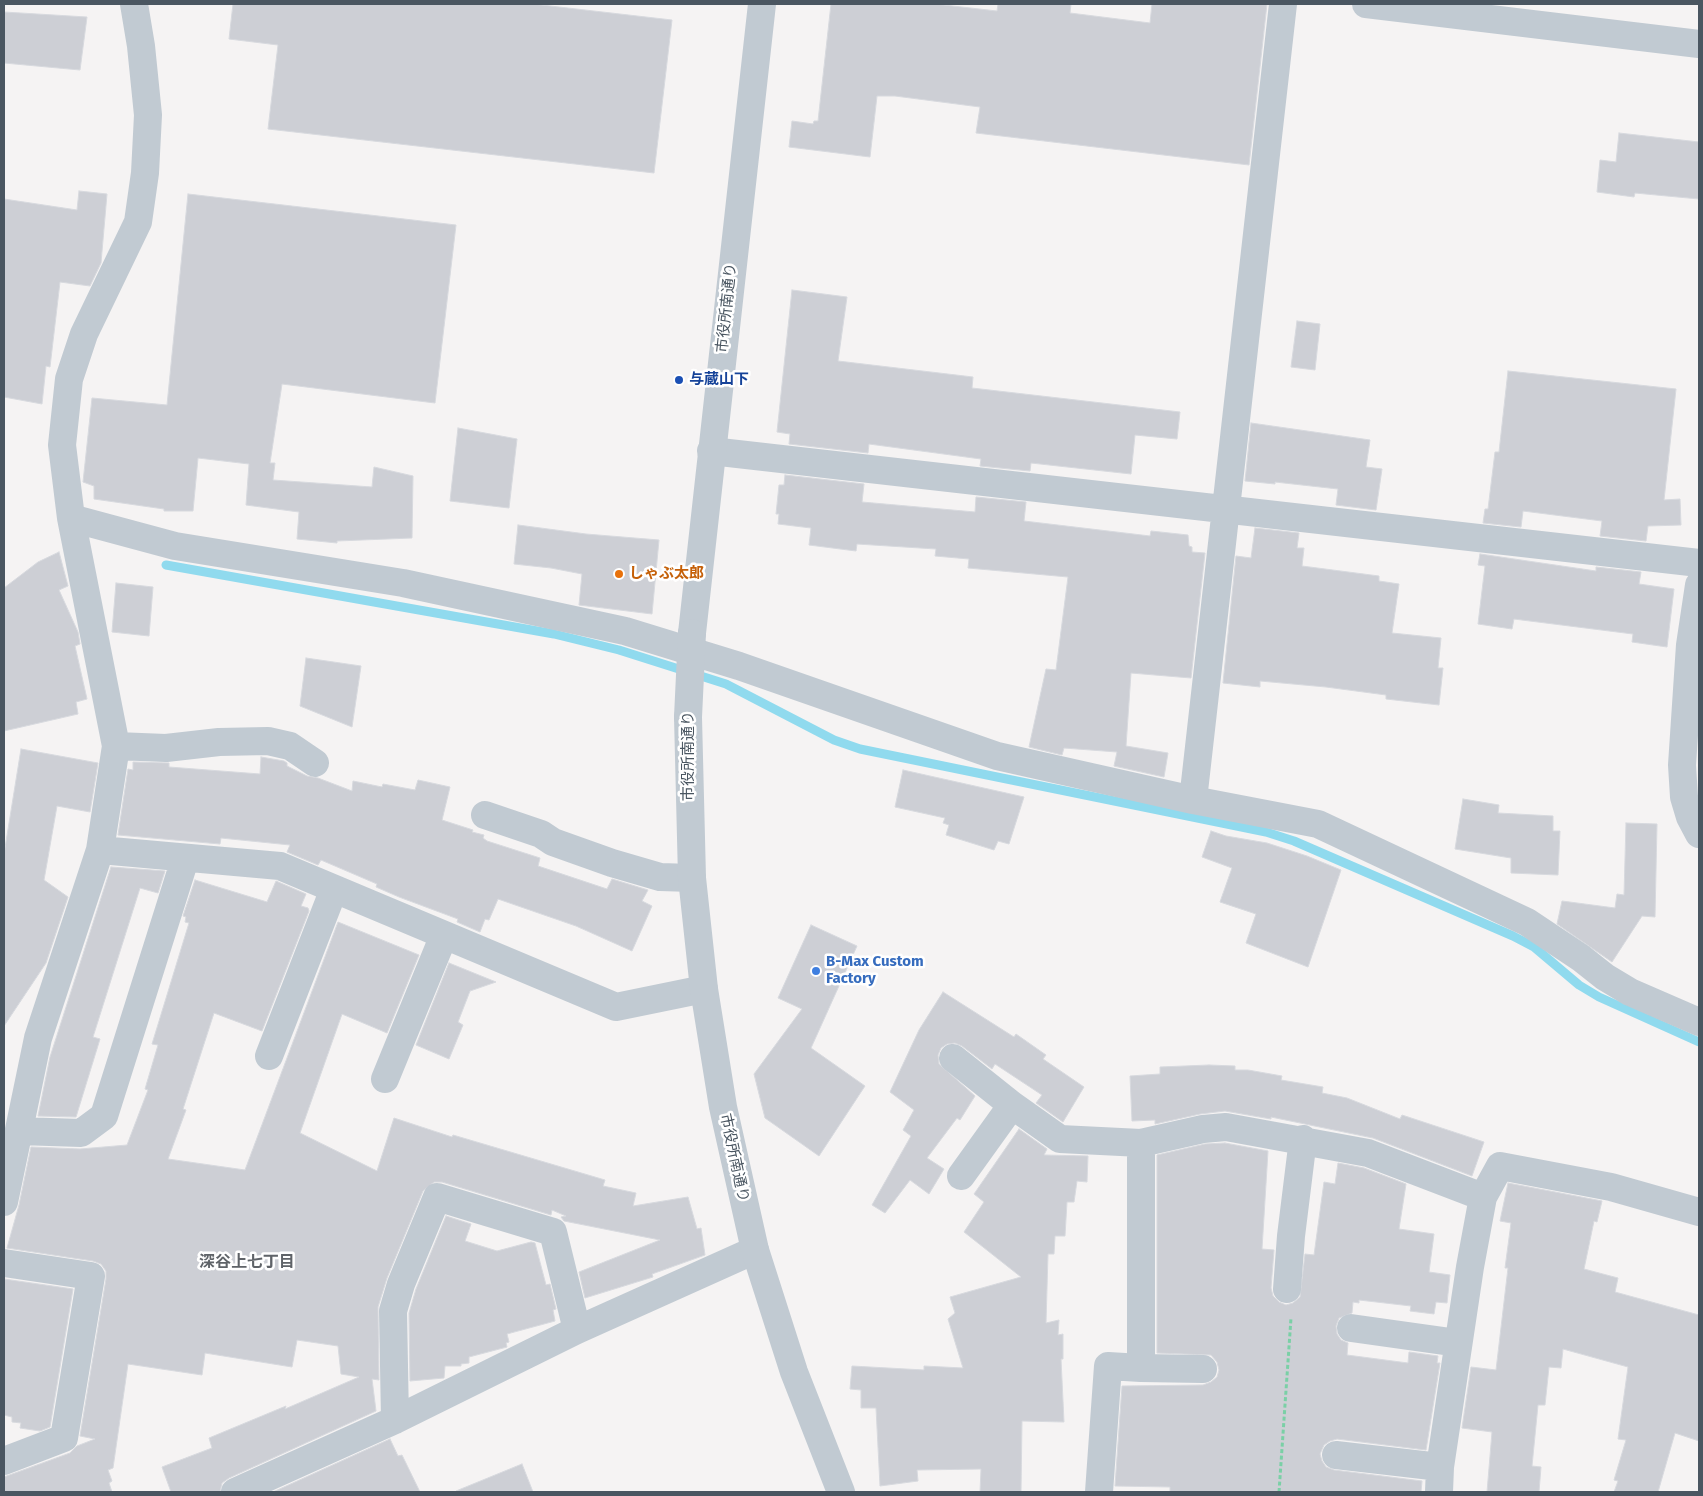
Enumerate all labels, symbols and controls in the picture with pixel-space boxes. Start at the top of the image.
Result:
street label: 市役所南通り [713,262,741,354]
place label: 与蔵山下 [689,371,749,389]
marker: 与蔵山下 [673,374,685,386]
place label: しゃぶ太郎 [629,565,704,583]
marker: しゃぶ太郎 [613,568,625,580]
street label: 市役所南通り [680,711,698,801]
place label: B-Max Custom Factory [826,953,924,988]
marker: B-Max Custom Factory [810,965,822,977]
street label: 市役所南通り [716,1112,752,1204]
district label: 深谷上七丁目 [199,1253,295,1273]

